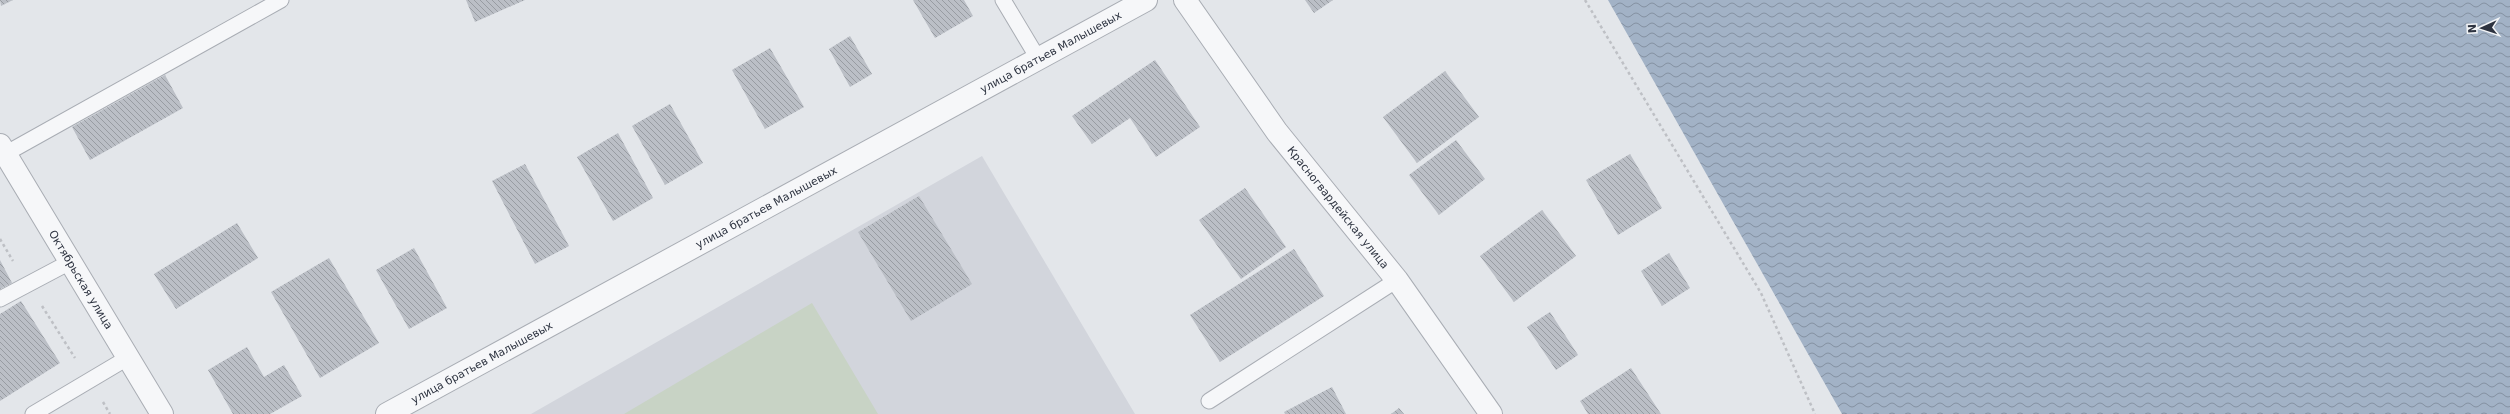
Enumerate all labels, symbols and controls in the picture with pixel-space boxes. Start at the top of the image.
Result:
street label: улица братьев Малышевых [978,8,1124,96]
north arrow [2462,8,2502,48]
text: N [2466,24,2479,33]
street label: Красногвардейская улица [1285,144,1392,271]
street label: улица братьев Малышевых [693,163,840,251]
street label: Октябрьская улица [46,228,116,331]
street label: улица братьев Малышевых [409,318,555,406]

